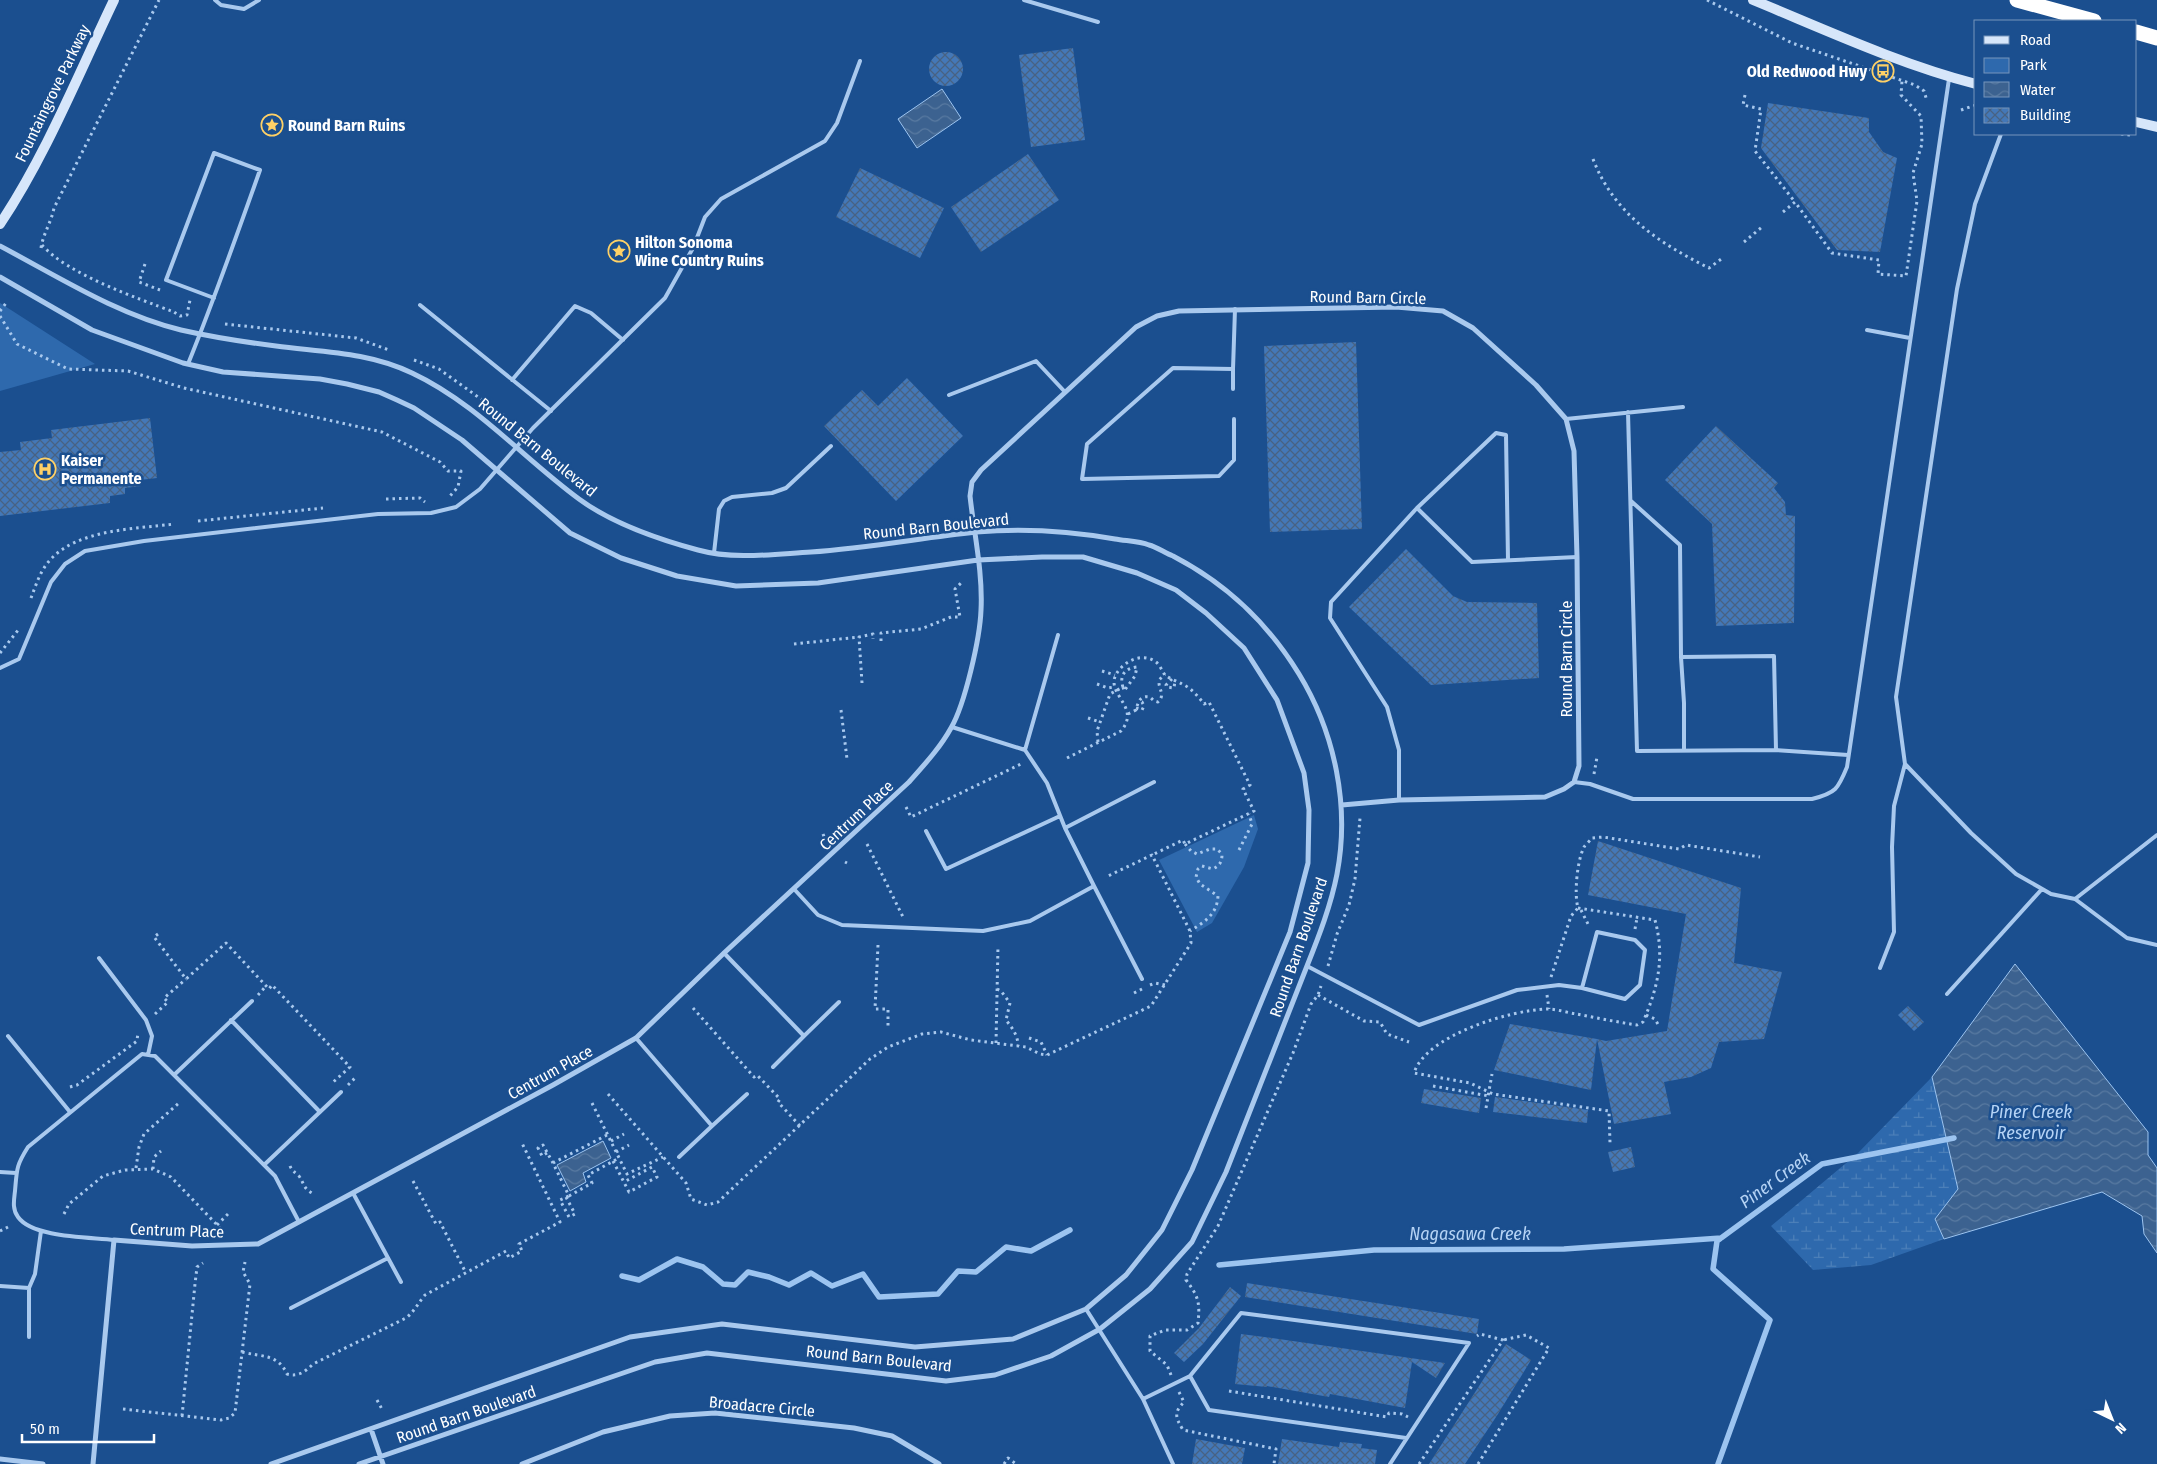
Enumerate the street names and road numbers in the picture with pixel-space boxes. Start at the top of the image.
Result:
street label: Fountaingrove Parkway [11,21,94,165]
street label: Round Barn Circle [1310,287,1427,308]
street label: Round Barn Boulevard [475,394,601,501]
street label: Round Barn Boulevard [862,509,1010,544]
street label: Round Barn Circle [1557,601,1576,717]
street label: Centrum Place [815,776,897,854]
street label: Round Barn Boulevard [1266,875,1331,1019]
street label: Centrum Place [505,1041,596,1104]
street label: Centrum Place [130,1219,224,1242]
street label: Round Barn Boulevard [805,1341,953,1376]
street label: Round Barn Boulevard [394,1382,538,1447]
street label: Broadacre Circle [708,1392,816,1421]

